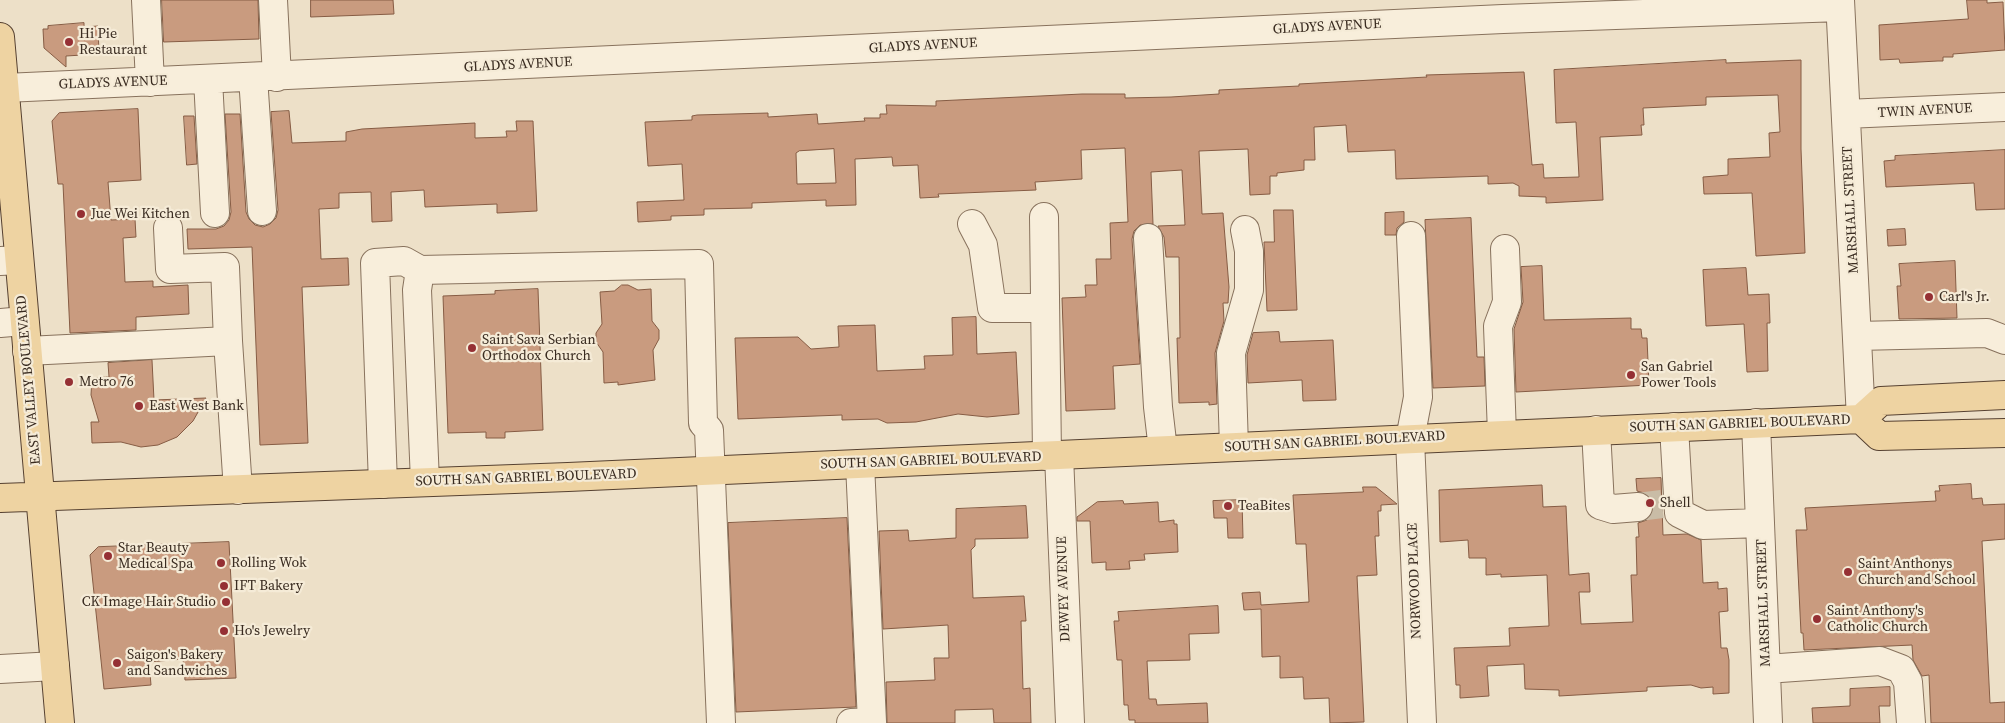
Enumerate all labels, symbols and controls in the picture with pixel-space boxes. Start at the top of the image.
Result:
street label: GLADYS AVENUE [1272,16,1382,38]
place label: Hi Pie Restaurant [79,26,147,58]
street label: GLADYS AVENUE [868,35,978,57]
marker: Hi Pie Restaurant [63,36,75,48]
street label: GLADYS AVENUE [463,54,573,76]
street label: GLADYS AVENUE [58,73,168,93]
street label: TWIN AVENUE [1877,100,1973,122]
street label: MARSHALL STREET [1839,146,1863,274]
place label: Jue Wei Kitchen [91,206,190,222]
marker: Jue Wei Kitchen [75,208,87,220]
place label: Carl's Jr. [1939,289,1990,305]
marker: Carl's Jr. [1923,291,1935,303]
street label: EAST VALLEY BOULEVARD [13,294,45,466]
place label: Saint Sava Serbian Orthodox Church [482,332,596,364]
marker: Saint Sava Serbian Orthodox Church [466,342,478,354]
place label: San Gabriel Power Tools [1641,359,1716,392]
marker: San Gabriel Power Tools [1625,369,1637,381]
place label: Metro 76 [79,374,134,390]
marker: Metro 76 [63,376,75,388]
place label: East West Bank [149,398,244,414]
marker: East West Bank [133,400,145,412]
street label: SOUTH SAN GABRIEL BOULEVARD [1629,412,1851,436]
street label: SOUTH SAN GABRIEL BOULEVARD [1224,428,1446,456]
street label: SOUTH SAN GABRIEL BOULEVARD [820,449,1042,473]
street label: SOUTH SAN GABRIEL BOULEVARD [415,466,637,490]
place label: Shell [1660,495,1691,511]
marker: Shell [1644,497,1656,509]
place label: TeaBites [1238,498,1290,514]
marker: TeaBites [1222,500,1234,512]
street label: NORWOOD PLACE [1405,523,1425,639]
street label: DEWEY AVENUE [1054,536,1074,642]
street label: MARSHALL STREET [1753,539,1775,667]
place label: Star Beauty Medical Spa [118,540,193,572]
marker: Star Beauty Medical Spa [102,550,114,562]
place label: Rolling Wok [231,555,307,571]
place label: Saint Anthonys Church and School [1858,556,1976,588]
marker: Rolling Wok [215,557,227,569]
marker: Saint Anthonys Church and School [1842,566,1854,578]
place label: IFT Bakery [234,578,303,594]
marker: IFT Bakery [218,580,230,592]
place label: CK Image Hair Studio [82,594,216,610]
marker: CK Image Hair Studio [220,596,232,608]
place label: Saint Anthony's Catholic Church [1827,603,1928,636]
marker: Saint Anthony's Catholic Church [1811,613,1823,625]
place label: Ho's Jewelry [234,623,310,639]
marker: Ho's Jewelry [218,625,230,637]
place label: Saigon's Bakery and Sandwiches [127,647,227,680]
marker: Saigon's Bakery and Sandwiches [111,657,123,669]

